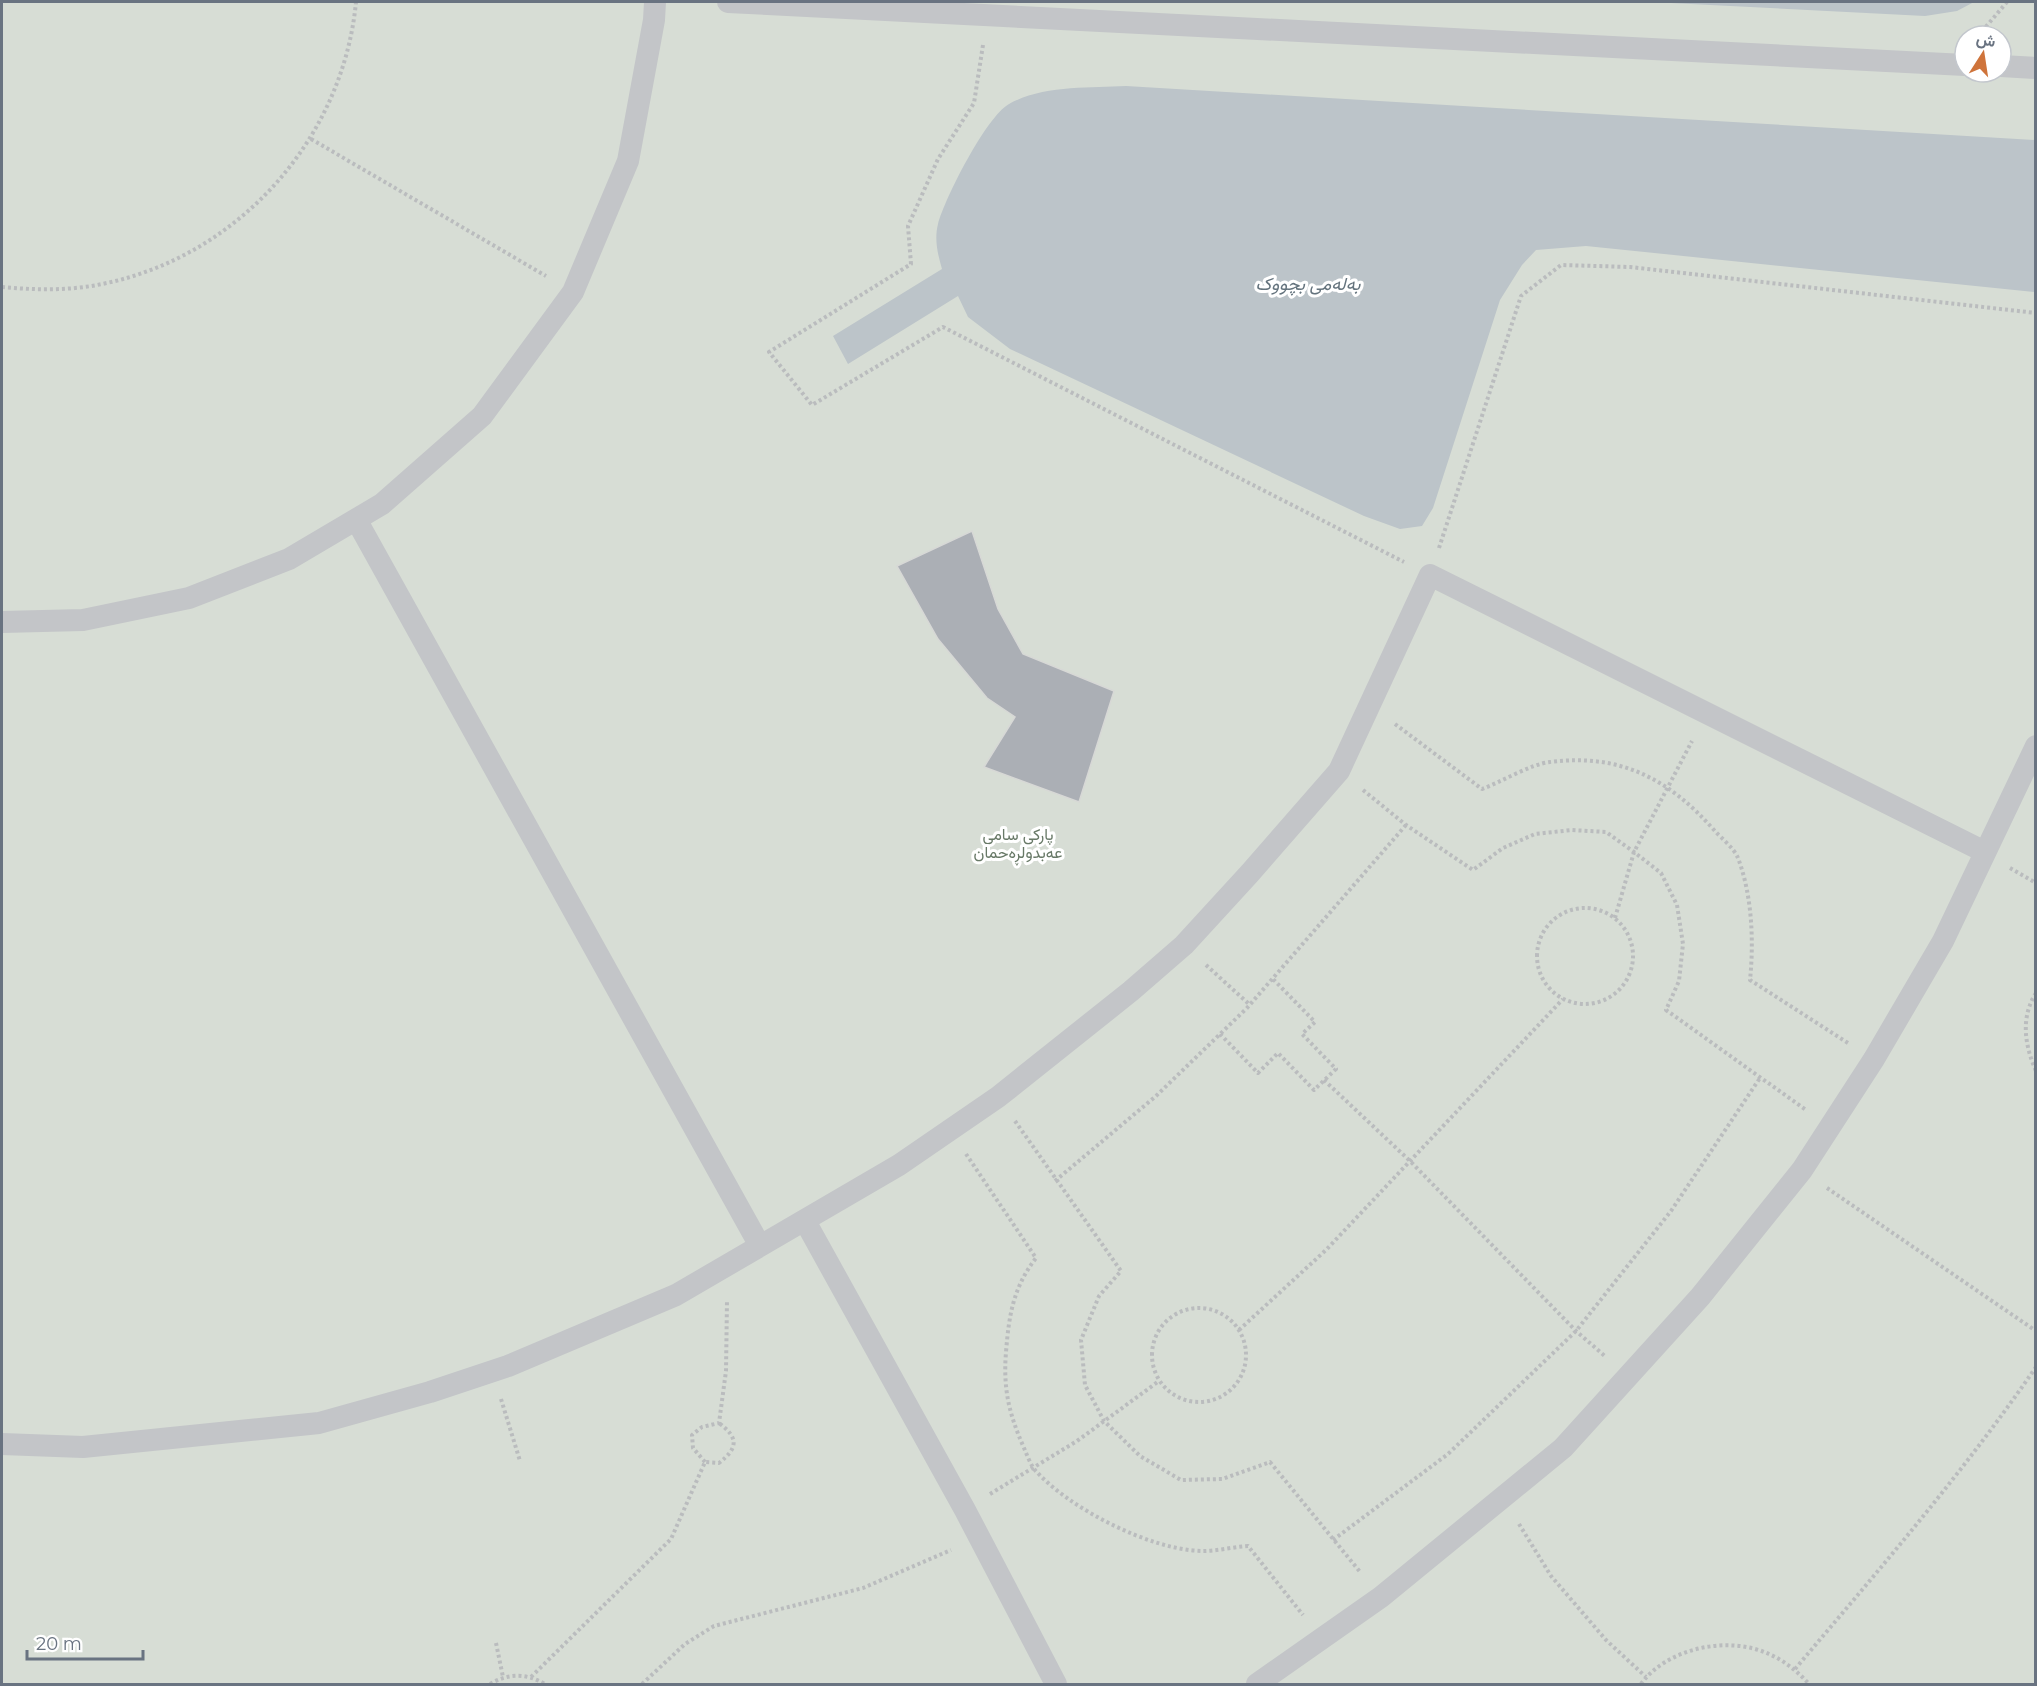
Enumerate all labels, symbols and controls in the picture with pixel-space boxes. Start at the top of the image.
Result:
north arrow [1953,24,2013,84]
text: ش [1975,29,1997,51]
water label: بەلەمی بچووک [1256,273,1361,296]
park label: پارکی سامی عەبدولڕەحمان [974,825,1062,866]
scale bar [27,1623,142,1661]
text: 20 m [36,1633,82,1655]

